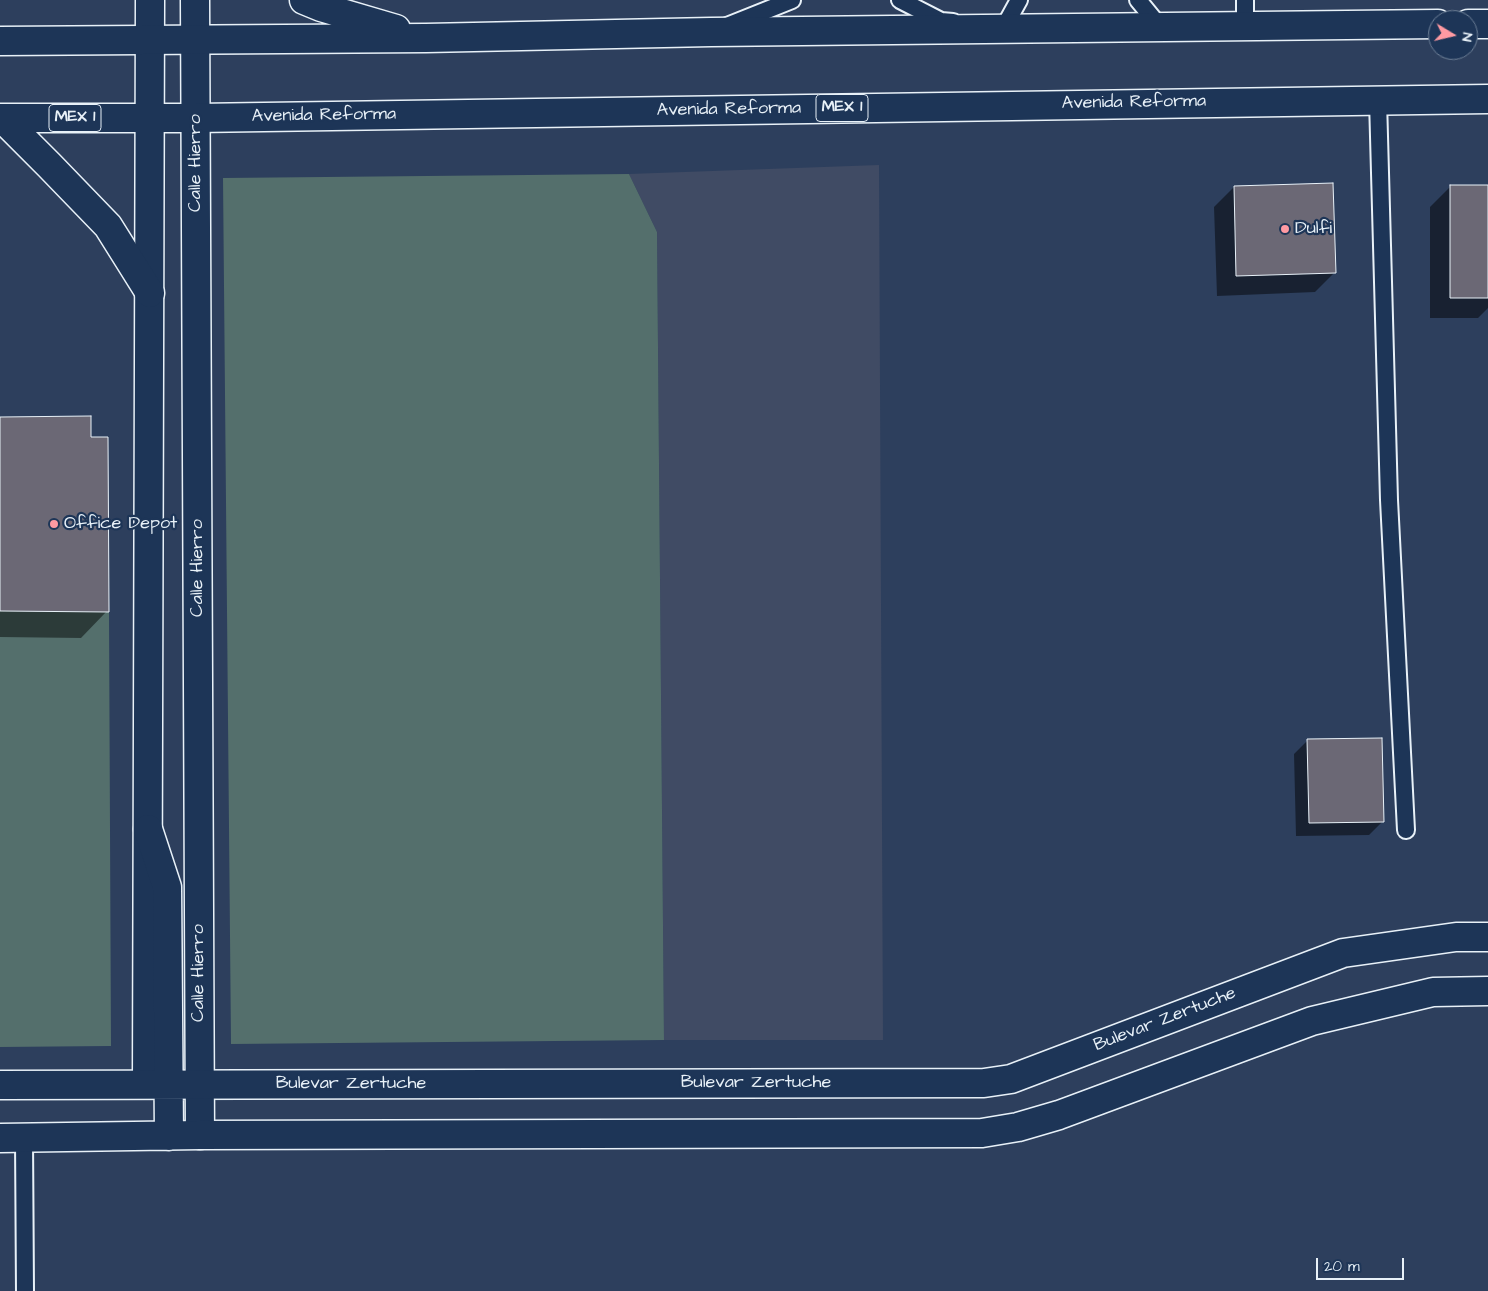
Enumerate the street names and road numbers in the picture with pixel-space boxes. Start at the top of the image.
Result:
street label: Avenida Reforma [1062,91,1206,115]
road number: MEX 1 [816,95,868,122]
street label: Avenida Reforma [657,98,801,122]
street label: Avenida Reforma [252,104,396,128]
road number: MEX 1 [49,105,101,132]
street label: Calle Hierro [185,114,207,212]
street label: Calle Hierro [187,519,209,617]
street label: Calle Hierro [188,924,210,1022]
street label: Bulevar Zertuche [1091,983,1239,1057]
street label: Bulevar Zertuche [681,1072,831,1094]
street label: Bulevar Zertuche [276,1073,426,1095]

